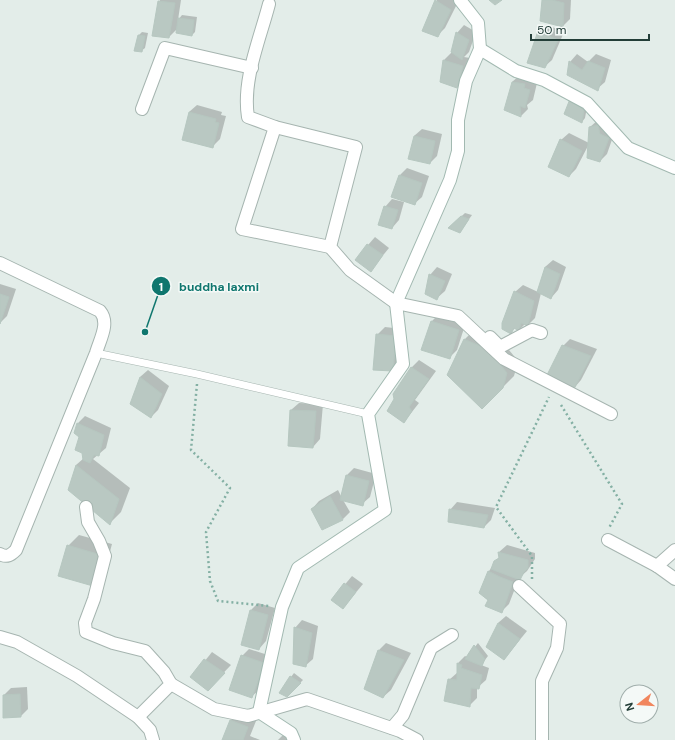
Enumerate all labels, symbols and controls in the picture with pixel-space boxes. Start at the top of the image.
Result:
scale bar [531,16,649,42]
text: 50 m [537,22,566,38]
callout: buddha laxmi [151,274,267,298]
text: 1 [159,279,163,295]
text: buddha laxmi [179,279,259,295]
north arrow [619,684,659,724]
text: N [622,701,637,713]

